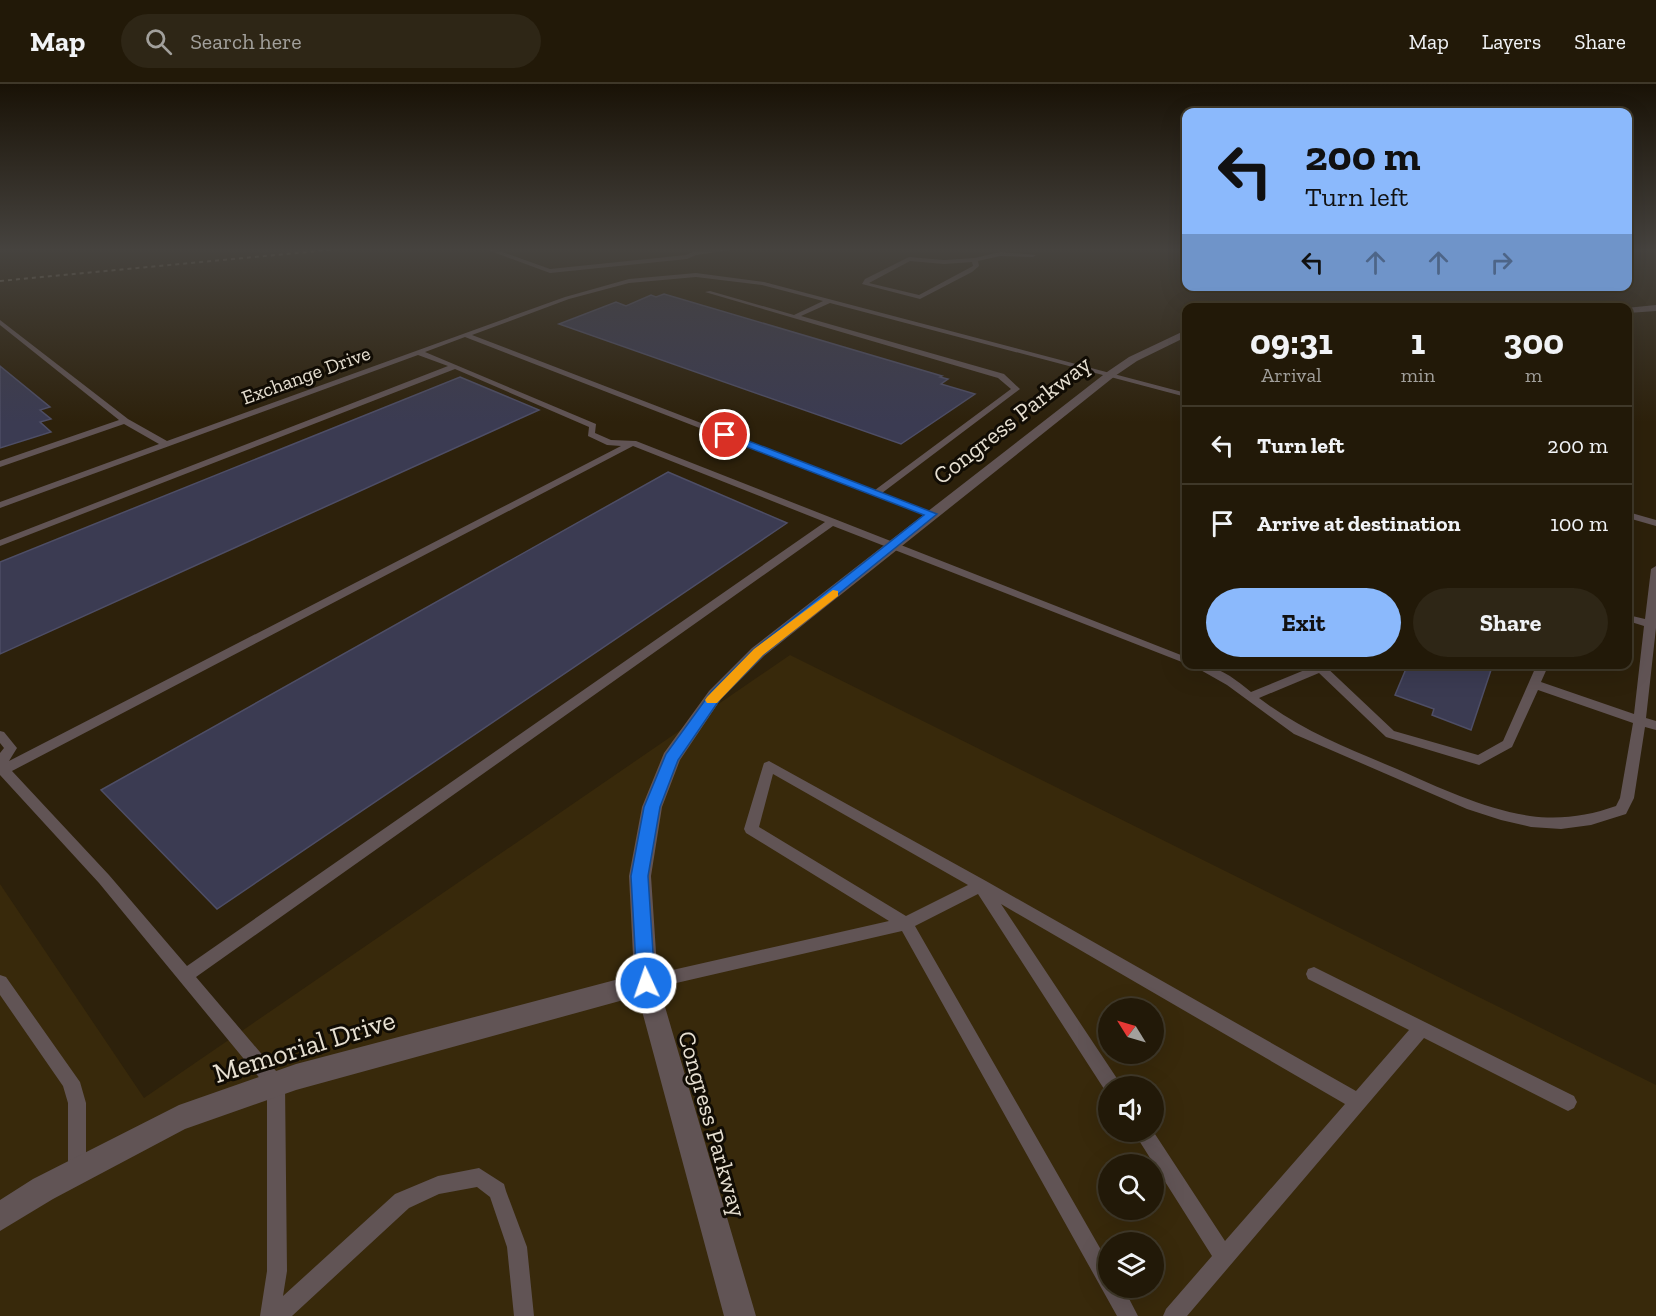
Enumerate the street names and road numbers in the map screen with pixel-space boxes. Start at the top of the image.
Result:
street label: Exchange Drive [238,341,374,409]
street label: Congress Parkway [927,349,1097,490]
street label: Memorial Drive [209,1003,399,1090]
street label: Congress Parkway [672,1028,753,1221]

